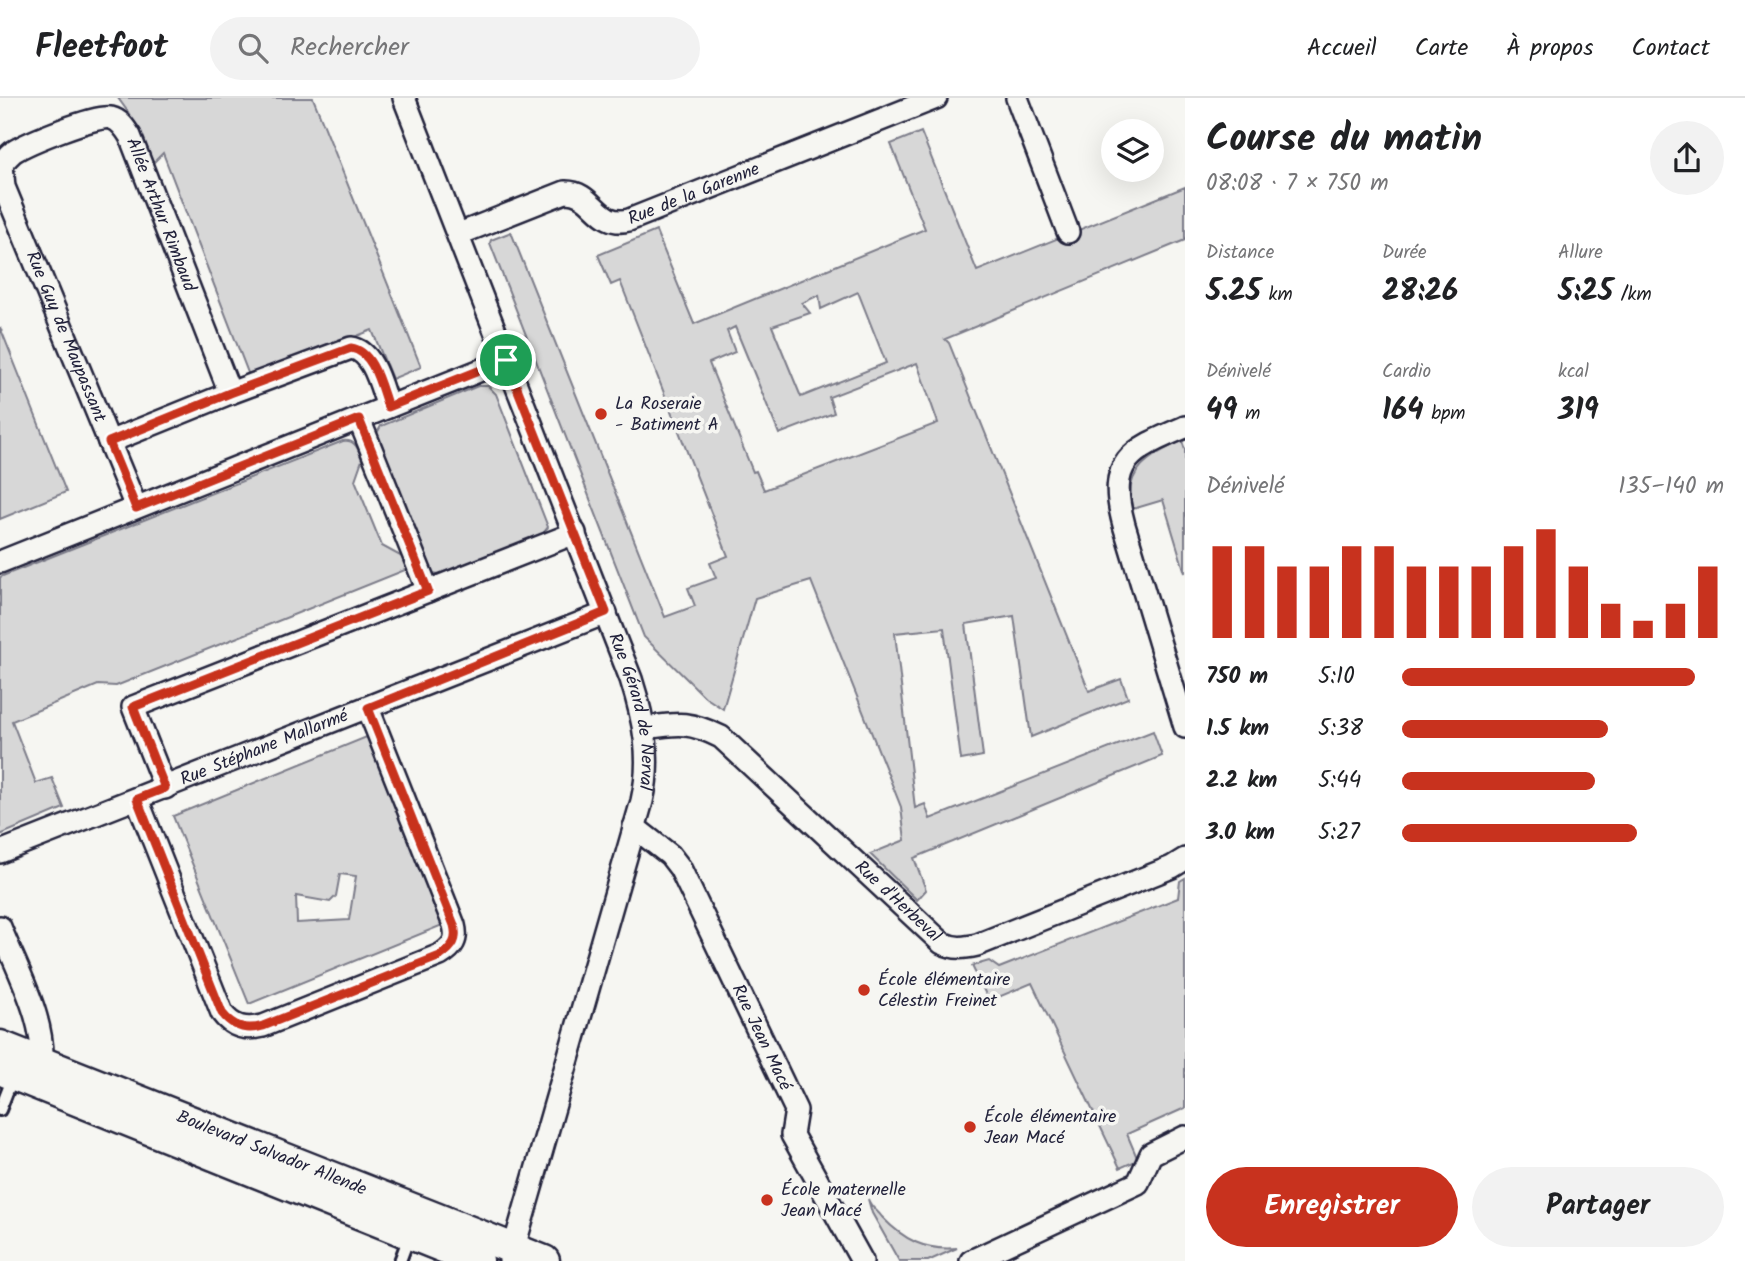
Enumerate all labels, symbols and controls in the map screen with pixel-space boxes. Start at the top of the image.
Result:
search box [210,17,700,80]
text: Fleetfoot [35,22,168,75]
text: Rechercher [290,27,409,69]
icon: search [234,29,272,67]
text: Accueil [1307,29,1377,68]
text: Carte [1415,29,1468,68]
text: À propos [1506,29,1593,68]
text: Contact [1631,29,1710,68]
text: Course du matin [1206,110,1482,170]
map controls [1101,119,1164,182]
button: layers [1101,119,1164,182]
button: share [1650,121,1724,195]
street label: Allée Arthur Rimbaud [118,133,204,297]
street label: Rue de la Garenne [624,155,764,234]
text: 08:08 · 7 × 750 m [1206,166,1389,202]
text: Distance [1206,238,1274,268]
text: Durée [1382,238,1427,268]
text: Allure [1558,238,1603,268]
street label: Rue Guy de Maupassant [17,247,114,428]
text: 5.25 [1206,268,1261,316]
text: 28:26 [1382,268,1458,316]
text: 5:25 [1558,268,1613,316]
text: km [1261,280,1293,310]
text: /km [1613,280,1652,310]
pin [476,330,536,390]
icon: arrive [487,341,525,379]
text: Dénivelé [1206,357,1271,387]
text: Cardio [1382,357,1431,387]
text: kcal [1558,357,1589,387]
text: 49 [1206,387,1238,435]
text: 164 [1382,387,1424,435]
text: 319 [1558,387,1599,435]
place label: La Roseraie - Batiment A [615,390,719,440]
text: m [1238,399,1260,429]
text: bpm [1424,399,1465,429]
marker: La Roseraie - Batiment A [593,406,609,422]
text: Dénivelé [1206,469,1284,505]
text: 135–140 m [1618,469,1724,505]
street label: Rue Gérard de Nerval [600,629,661,793]
text: 750 m [1206,659,1268,695]
text: 5:10 [1318,659,1355,695]
street label: Rue Stéphane Mallarmé [176,701,354,794]
text: 1.5 km [1206,711,1269,747]
text: 5:38 [1318,711,1363,747]
text: 2.2 km [1206,763,1277,799]
text: 5:44 [1318,763,1361,799]
text: 3.0 km [1206,815,1275,851]
text: 5:27 [1318,815,1360,851]
street label: Rue d'Herbeval [847,853,948,950]
place label: École élémentaire Célestin Freinet [878,966,1010,1016]
street label: Rue Jean Macé [723,979,800,1097]
marker: École élémentaire Célestin Freinet [856,982,872,998]
street label: Boulevard Salvador Allende [172,1103,371,1204]
place label: École élémentaire Jean Macé [984,1103,1116,1153]
marker: École élémentaire Jean Macé [962,1119,978,1135]
button: Enregistrer [1206,1167,1458,1247]
button: Partager [1472,1167,1724,1247]
place label: École maternelle Jean Macé [781,1176,906,1226]
marker: École maternelle Jean Macé [759,1192,775,1208]

